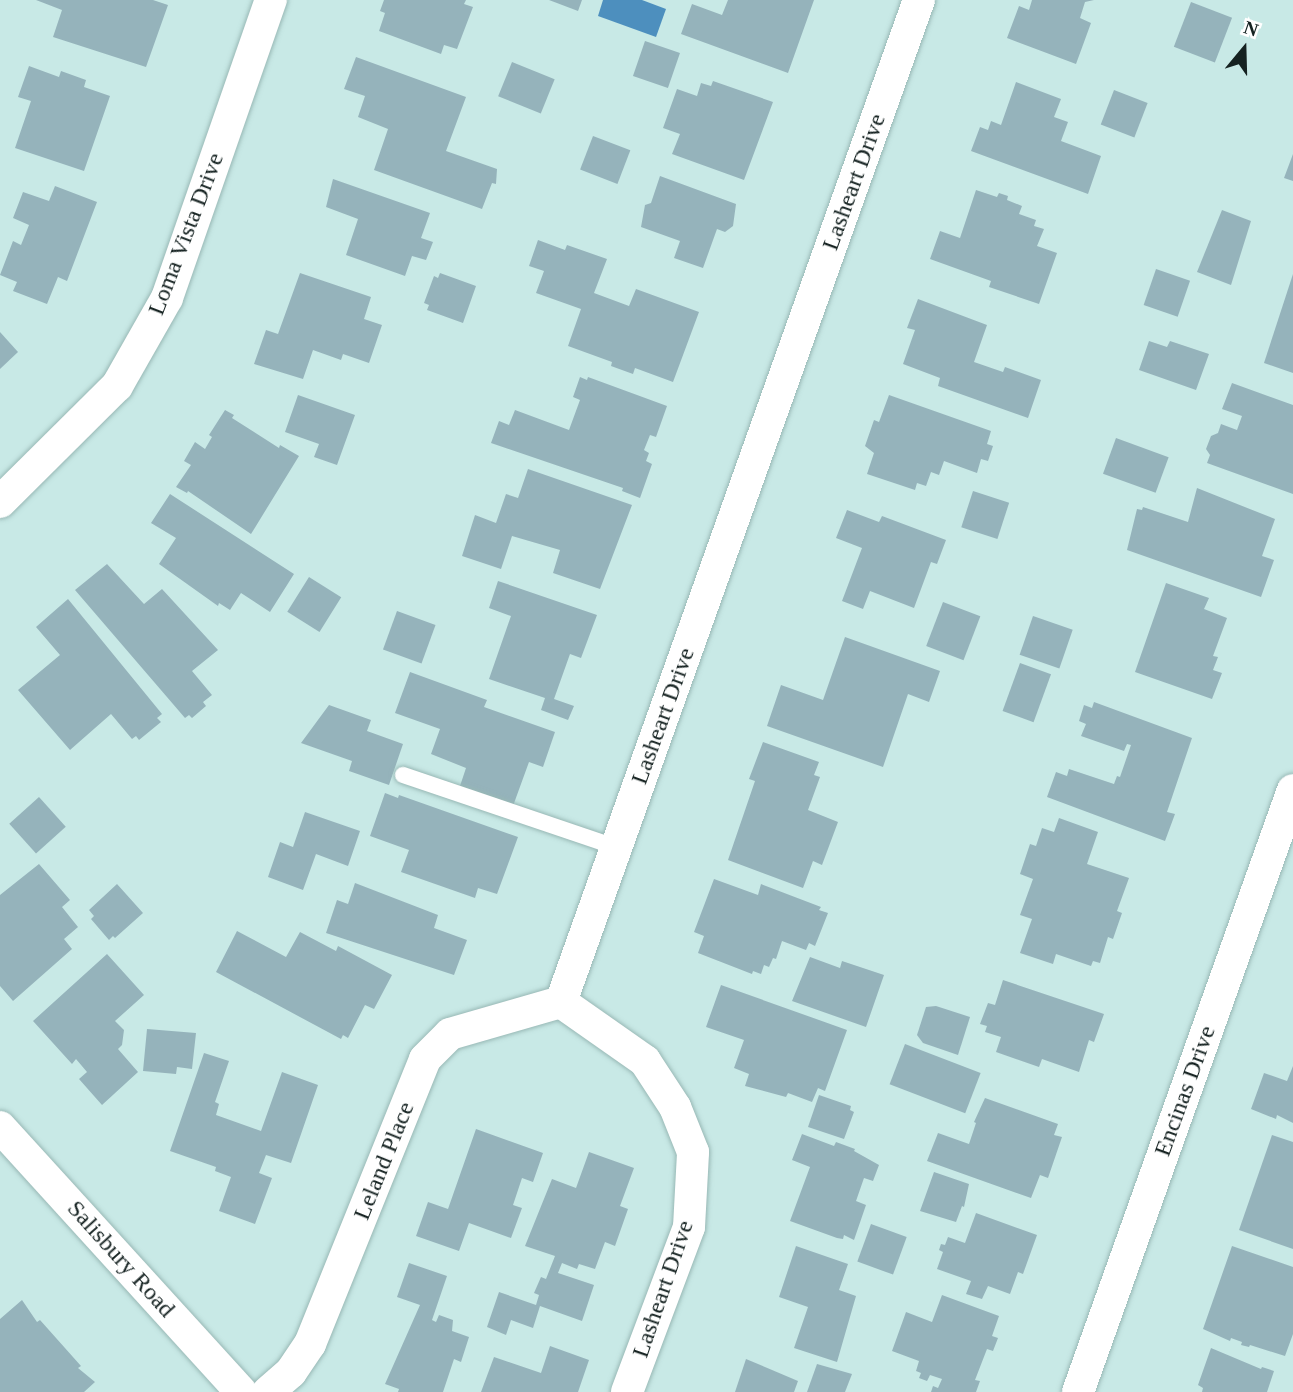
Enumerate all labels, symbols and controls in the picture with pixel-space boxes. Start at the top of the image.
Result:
north arrow [1209,14,1279,84]
text: N [1241,17,1261,41]
street label: Lasheart Drive [816,110,892,254]
street label: Loma Vista Drive [142,149,230,319]
street label: Lasheart Drive [625,644,701,788]
street label: Encinas Drive [1148,1022,1222,1160]
street label: Leland Place [347,1098,421,1224]
street label: Salisbury Road [61,1195,181,1323]
street label: Lasheart Drive [626,1217,700,1361]

